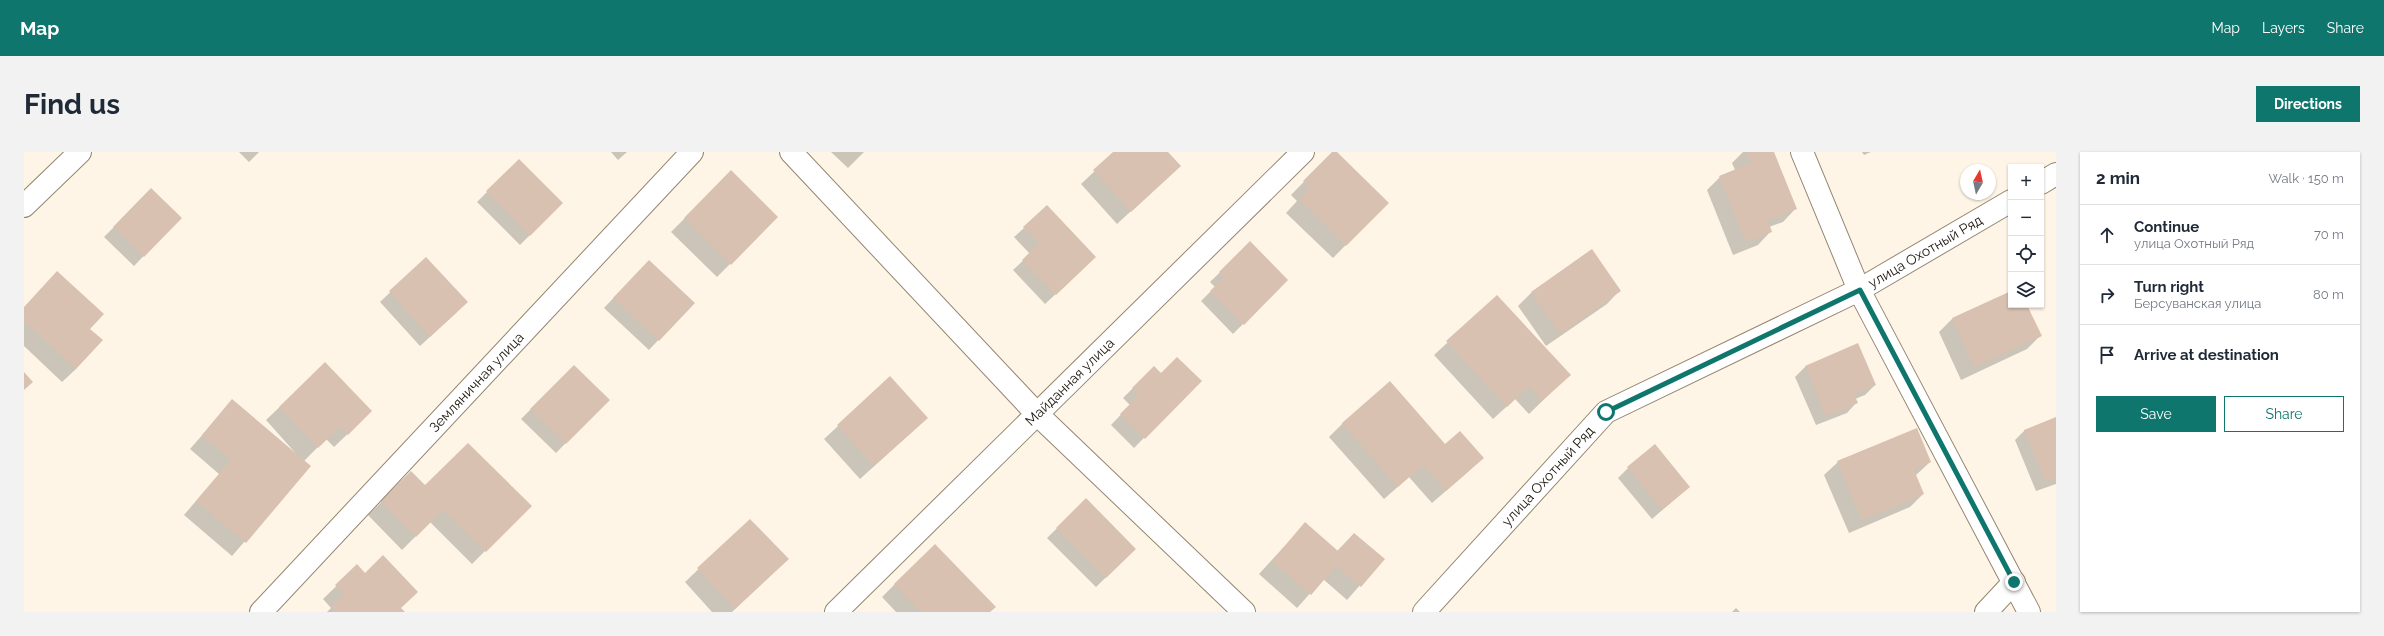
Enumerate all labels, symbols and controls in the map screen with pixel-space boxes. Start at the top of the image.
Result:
text: Map [20,17,59,39]
text: Map [2212,20,2240,36]
text: Layers [2262,20,2305,36]
text: Share [2327,20,2364,36]
button: Directions [2256,86,2360,122]
text: Find us [24,88,120,121]
north arrow [1960,164,1996,200]
map controls [2008,164,2044,308]
button: + [2008,164,2044,200]
text: 2 min [2096,168,2140,188]
text: Walk · 150 m [2269,171,2344,186]
button: − [2008,200,2044,236]
street label: улица Охотный Ряд [1865,212,1985,291]
text: Continue [2134,218,2199,236]
icon: ahead [2096,224,2118,246]
text: 70 m [2314,227,2344,242]
button: locate [2008,236,2044,272]
text: улица Охотный Ряд [2134,236,2254,251]
button: layers [2008,272,2044,308]
text: Turn right [2134,278,2204,296]
icon: right [2096,284,2118,306]
text: 80 m [2313,287,2344,302]
text: Берсуванская улица [2134,296,2261,311]
street label: Земляничная улица [426,329,527,435]
street label: Майданная улица [1022,335,1117,429]
icon: arrive [2096,344,2118,366]
text: Arrive at destination [2134,346,2279,364]
button: Save [2096,396,2216,432]
button: Share [2224,396,2344,432]
route start [1597,403,1615,421]
street label: улица Охотный Ряд [1498,423,1597,529]
route end [2005,573,2023,591]

